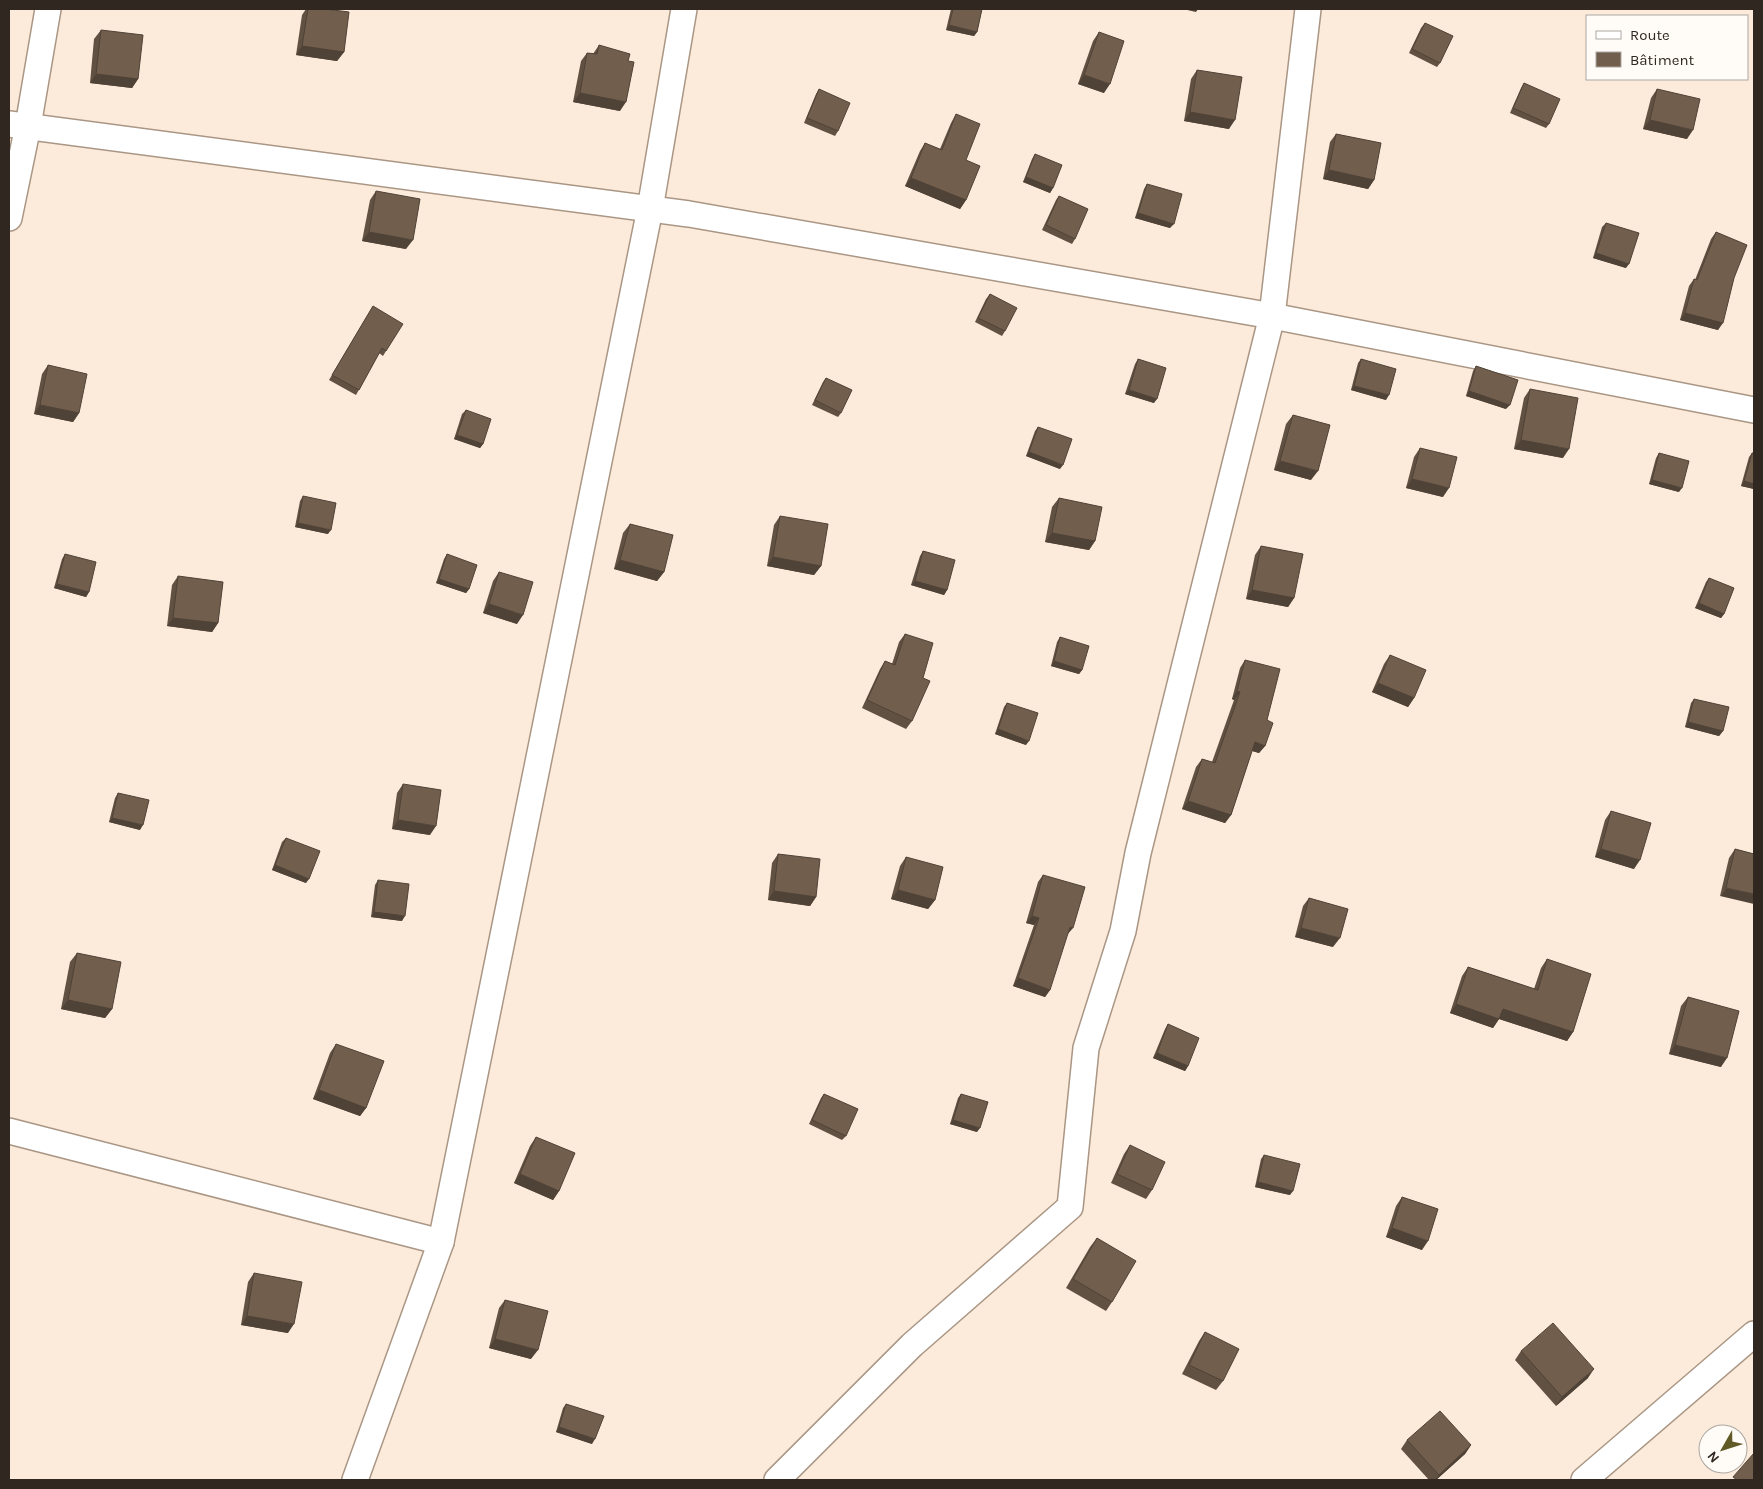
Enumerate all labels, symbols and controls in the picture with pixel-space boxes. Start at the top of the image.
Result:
legend [1586,15,1748,80]
text: Route [1630,26,1670,44]
text: Bâtiment [1630,51,1694,69]
north arrow [1698,1424,1748,1474]
text: N [1704,1448,1723,1466]

